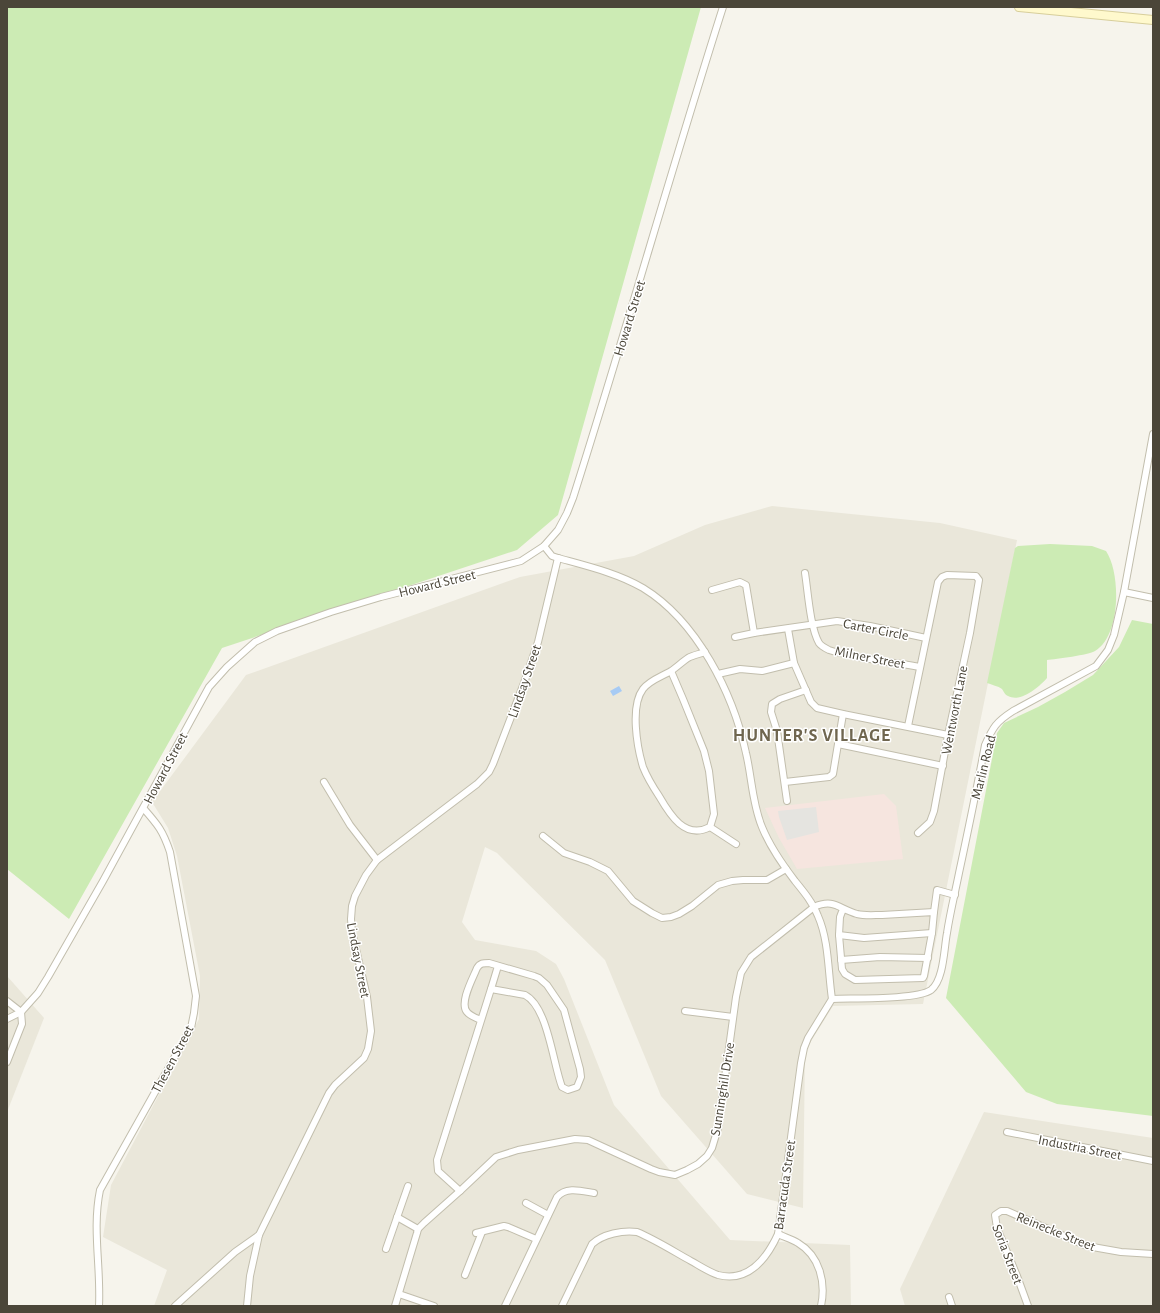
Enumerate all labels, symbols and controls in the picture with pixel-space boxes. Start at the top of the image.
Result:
street label: Howard Street [612,278,648,358]
street label: Howard Street [397,568,478,600]
street label: Carter Circle [842,617,910,643]
street label: Lindsay Street [506,642,544,720]
street label: Milner Street [833,644,907,672]
street label: Wentworth Lane [939,664,970,756]
district label: HUNTER'S VILLAGE [733,727,891,745]
street label: Howard Street [141,730,191,806]
street label: Marlin Road [969,734,999,801]
street label: Lindsay Street [344,921,372,1000]
street label: Thesen Street [149,1023,197,1096]
street label: Sunninghill Drive [709,1041,737,1137]
street label: Industria Street [1037,1133,1123,1163]
street label: Barracuda Street [772,1139,798,1231]
street label: Reinecke Street [1014,1210,1098,1254]
street label: Soria Street [989,1223,1025,1287]

